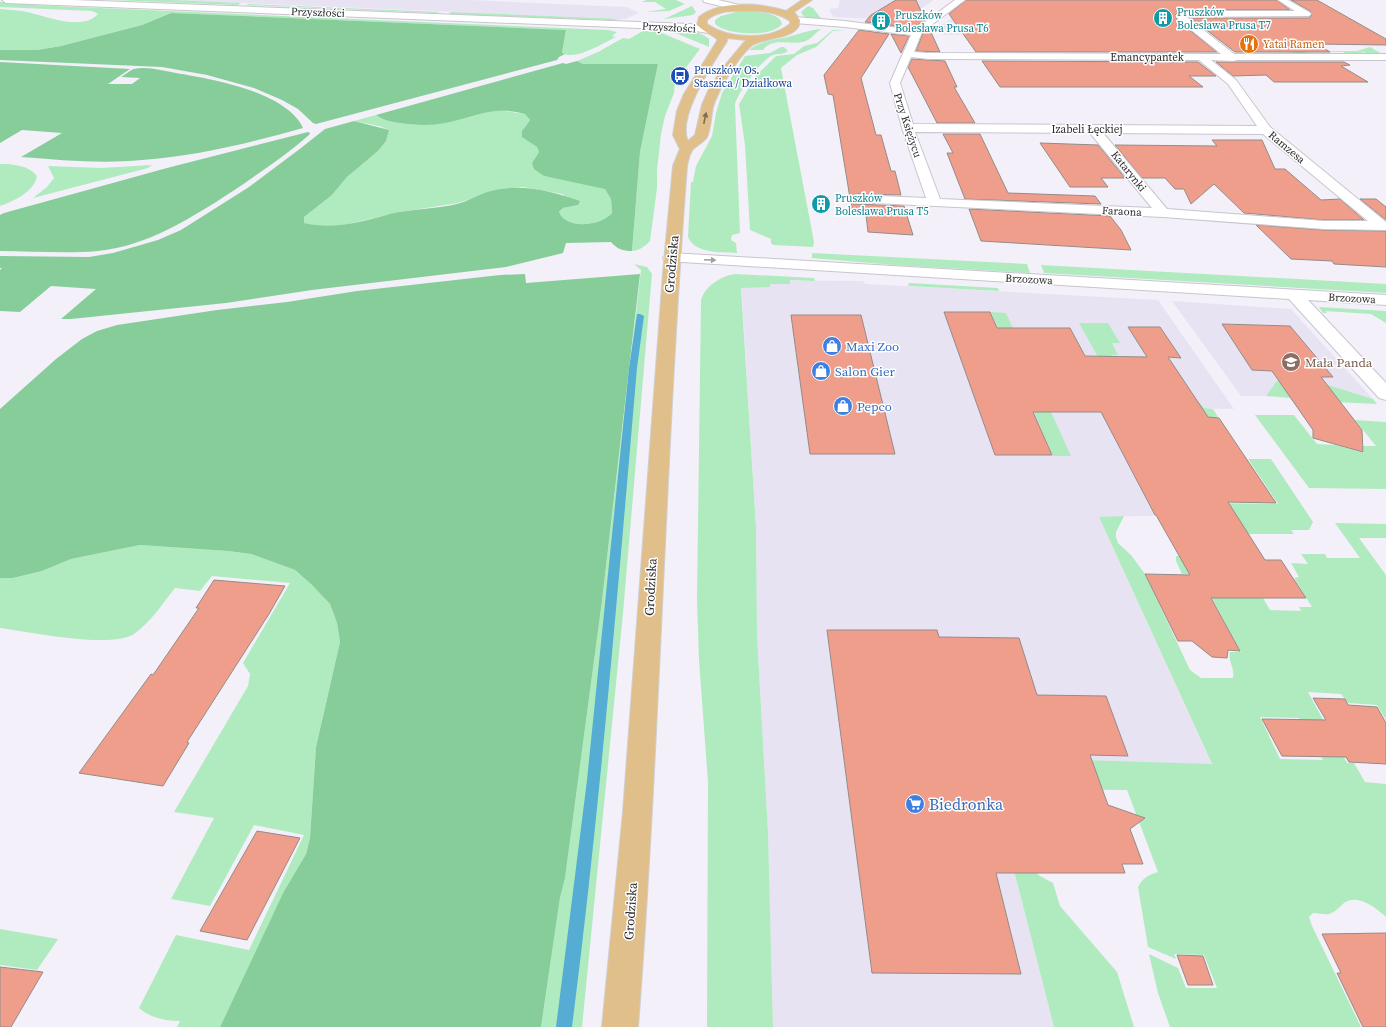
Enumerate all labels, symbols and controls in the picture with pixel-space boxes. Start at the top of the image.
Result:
street label: Przyszłości [291,4,345,21]
place label: Pruszków Bolesława Prusa T7 [1177,5,1271,33]
building icon: Pruszków Bolesława Prusa T7 [1152,7,1174,29]
place label: Pruszków Bolesława Prusa T6 [895,8,989,36]
building icon: Pruszków Bolesława Prusa T6 [870,10,892,32]
street label: Przyszłości [642,19,696,36]
restaurant icon: Yatai Ramen [1238,33,1260,55]
place label: Yatai Ramen [1263,37,1325,52]
street label: Emancypantek [1110,50,1185,65]
place label: Pruszków Os. Staszica / Działkowa [694,63,793,91]
bus stop icon: Pruszków Os. Staszica / Działkowa [669,65,691,87]
street label: Przy Księżycu [890,91,925,160]
one-way arrow [703,111,709,124]
street label: Izabeli Łęckiej [1051,122,1123,137]
street label: Ramzesa [1265,128,1309,167]
street label: Katarynki [1108,148,1150,195]
place label: Pruszków Bolesława Prusa T5 [835,191,929,219]
building icon: Pruszków Bolesława Prusa T5 [810,193,832,215]
street label: Faraona [1102,203,1143,220]
street label: Grodziska [661,234,683,294]
one-way arrow [704,257,717,263]
street label: Brzozowa [1005,271,1053,288]
street label: Brzozowa [1328,290,1376,307]
shop icon: Maxi Zoo [821,335,843,357]
place label: Maxi Zoo [846,338,899,355]
school or university icon: Mała Panda [1280,351,1302,373]
place label: Mała Panda [1305,354,1373,371]
shop icon: Salon Gier [810,360,832,382]
place label: Salon Gier [835,363,896,380]
shop icon: Pepco [832,395,854,417]
place label: Pepco [857,398,892,415]
street label: Grodziska [640,557,661,616]
supermarket icon: Biedronka [904,793,926,815]
place label: Biedronka [929,793,1004,815]
street label: Grodziska [620,881,641,940]

